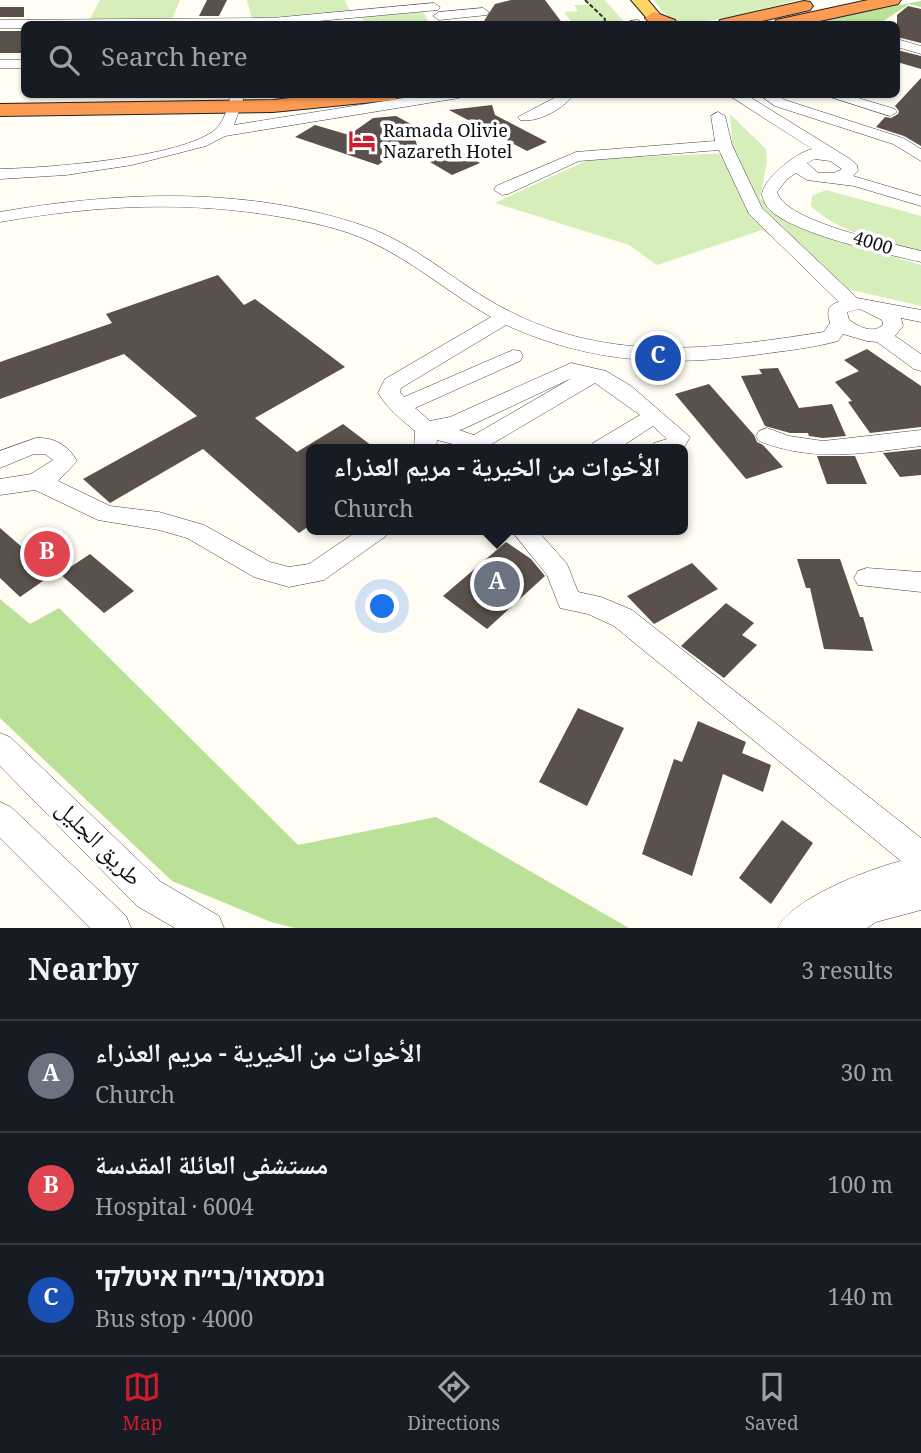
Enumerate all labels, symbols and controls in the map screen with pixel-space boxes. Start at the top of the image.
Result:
search box [21,21,900,98]
text: Search here [101,38,248,82]
icon: search [45,41,83,79]
place label: Ramada Olivie Nazareth Hotel [383,118,513,169]
hotel icon: Ramada Olivie Nazareth Hotel [347,126,377,156]
street label: 4000 [849,225,896,265]
pin: C [635,332,681,384]
popup [306,444,688,535]
text: الأخوات من الخيرية - مريم العذراء [333,448,661,492]
text: Church [333,492,414,532]
pin: B [24,528,70,580]
pin: A [474,558,520,610]
your location [365,589,399,623]
street label: طريق الجليل [44,791,151,898]
text: Nearby [28,948,139,999]
text: 3 results [801,954,893,994]
text: الأخوات من الخيرية - مريم العذراء [95,1034,422,1078]
text: A [42,1056,60,1096]
text: 30 m [840,1056,893,1096]
text: Church [95,1078,175,1118]
text: مستشفى العائلة المقدسة [95,1146,328,1190]
text: B [43,1168,59,1208]
text: 100 m [828,1168,893,1208]
text: Hospital · 6004 [95,1190,254,1230]
text: נמסאוי/בי״ח איטלקי [95,1258,325,1302]
text: C [43,1280,59,1320]
text: 140 m [828,1280,893,1320]
text: Bus stop · 4000 [95,1302,253,1342]
tab: Map [122,1368,163,1442]
tab: Directions [407,1368,500,1442]
tab: Saved [745,1368,799,1442]

